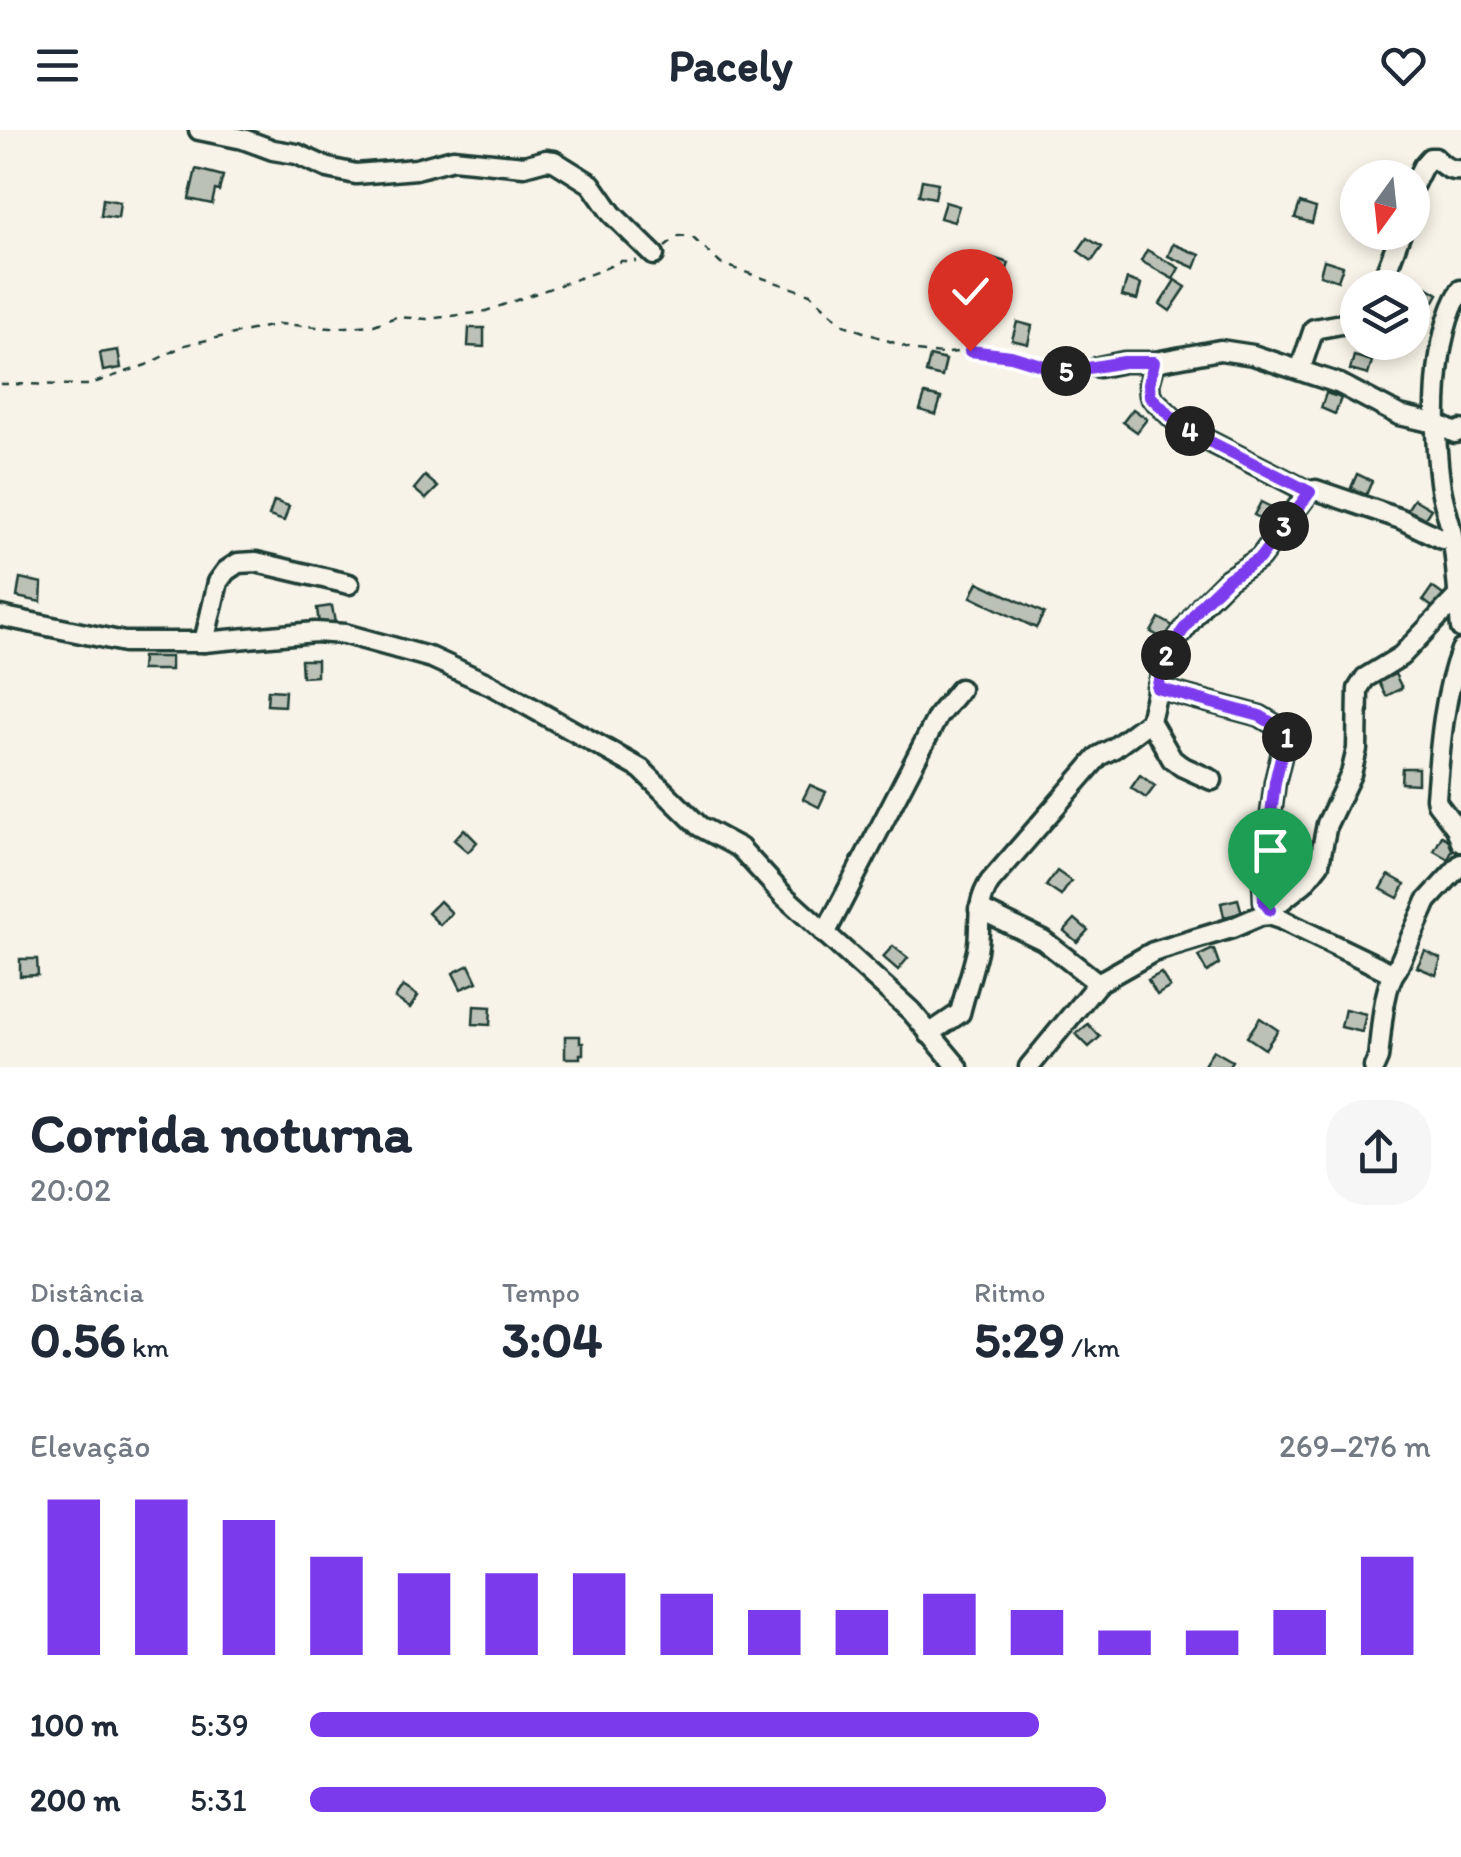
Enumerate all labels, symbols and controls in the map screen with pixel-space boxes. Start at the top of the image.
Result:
icon: menu [30,38,85,93]
text: Pacely [668,38,793,92]
icon: heart [1376,38,1431,93]
north arrow [1340,160,1430,250]
map controls [1340,160,1430,360]
pin [928,249,1013,352]
icon: check [943,264,998,319]
button: layers [1340,270,1430,360]
pin: 5 [1041,346,1091,396]
text: 5 [1059,354,1073,388]
pin: 4 [1165,406,1215,456]
text: 4 [1182,414,1198,448]
pin: 3 [1259,501,1309,551]
text: 3 [1276,509,1292,543]
pin: 2 [1141,630,1191,680]
text: 2 [1159,638,1173,672]
pin: 1 [1262,712,1312,762]
text: 1 [1281,720,1294,754]
pin [1228,808,1313,911]
icon: arrive [1243,823,1298,878]
text: Corrida noturna [30,1100,412,1166]
button: share [1326,1100,1431,1205]
text: 20:02 [30,1171,111,1209]
text: Distância [30,1275,144,1309]
text: Tempo [502,1275,580,1309]
text: Ritmo [974,1275,1045,1309]
text: 0.56 [30,1309,126,1370]
text: 3:04 [502,1309,602,1370]
text: 5:29 [974,1309,1065,1370]
text: km [126,1330,169,1364]
text: /km [1065,1330,1120,1364]
text: Elevação [30,1427,150,1465]
text: 269–276 m [1279,1427,1431,1465]
text: 100 m [30,1706,118,1744]
text: 5:39 [190,1706,249,1744]
text: 200 m [30,1781,120,1819]
text: 5:31 [190,1781,247,1819]

